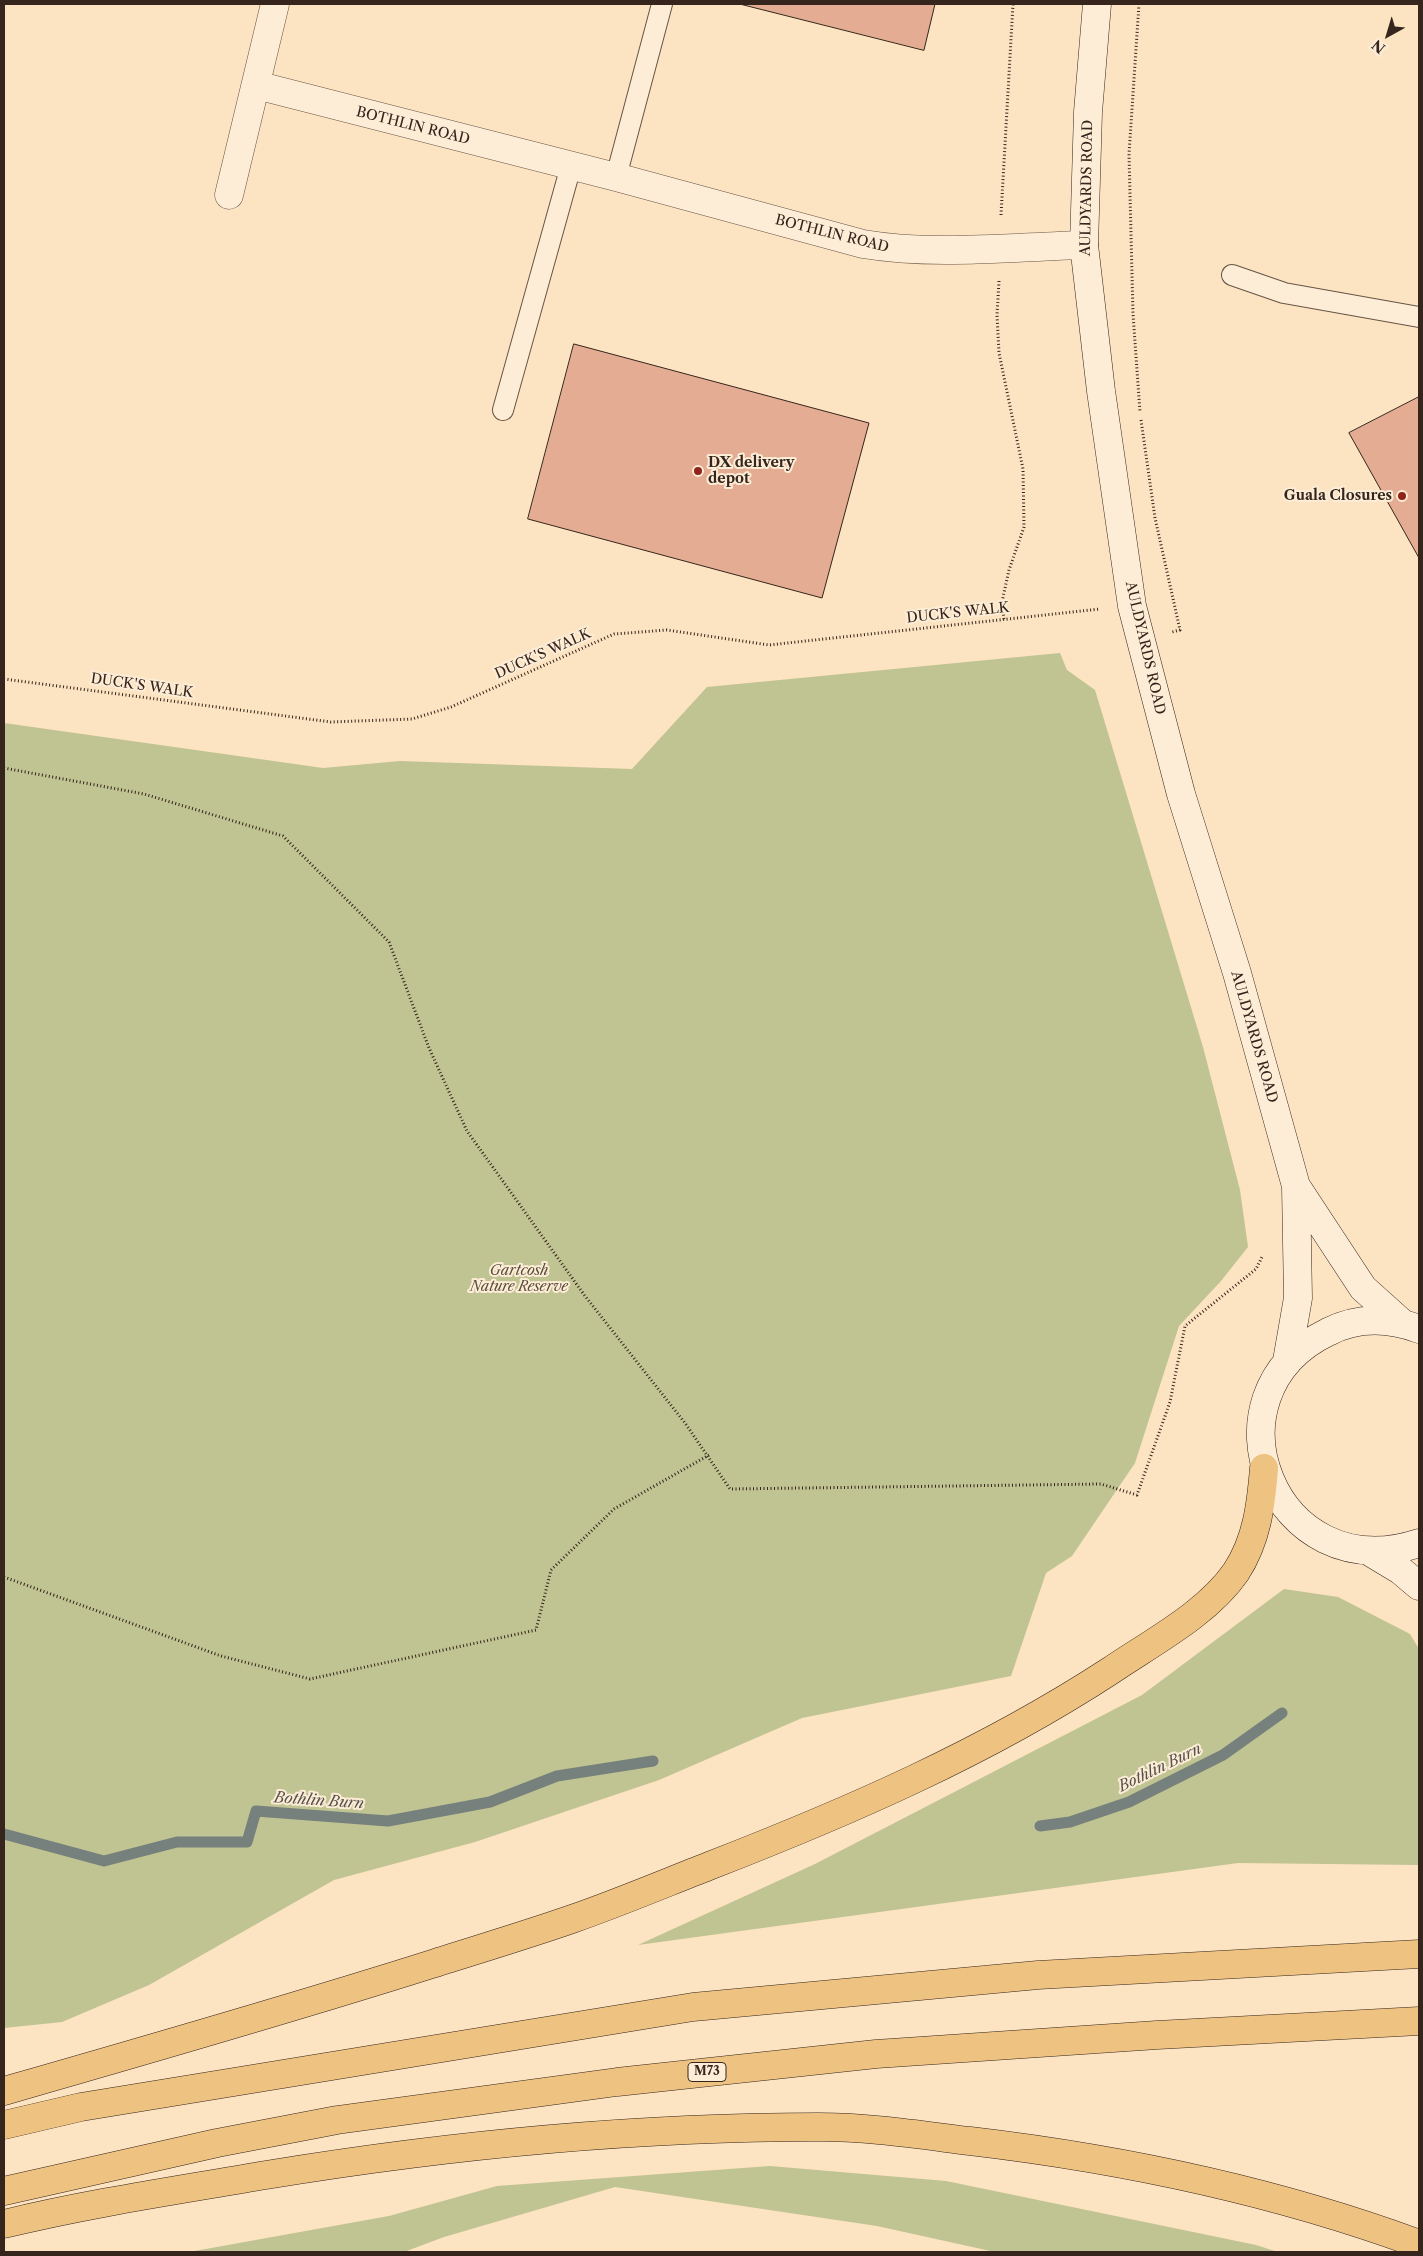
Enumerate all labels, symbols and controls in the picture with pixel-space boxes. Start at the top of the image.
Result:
north arrow [1363,10,1413,60]
text: N [1368,36,1389,57]
street label: BOTHLIN ROAD [354,104,472,148]
street label: AULDYARDS ROAD [1077,120,1097,256]
street label: BOTHLIN ROAD [773,212,891,256]
place label: DX delivery depot [708,455,794,488]
marker: DX delivery depot [692,465,704,477]
place label: Guala Closures [1284,488,1392,504]
marker: Guala Closures [1396,490,1408,502]
street label: AULDYARDS ROAD [1121,580,1169,716]
street label: DUCK'S WALK [906,599,1010,627]
street label: DUCK'S WALK [492,625,594,683]
street label: DUCK'S WALK [90,670,194,702]
street label: AULDYARDS ROAD [1227,969,1281,1105]
park label: Gartcosh Nature Reserve [470,1263,568,1295]
water label: Bothlin Burn [1116,1740,1204,1796]
water label: Bothlin Burn [273,1789,365,1813]
road number: M73 [688,2062,726,2082]

